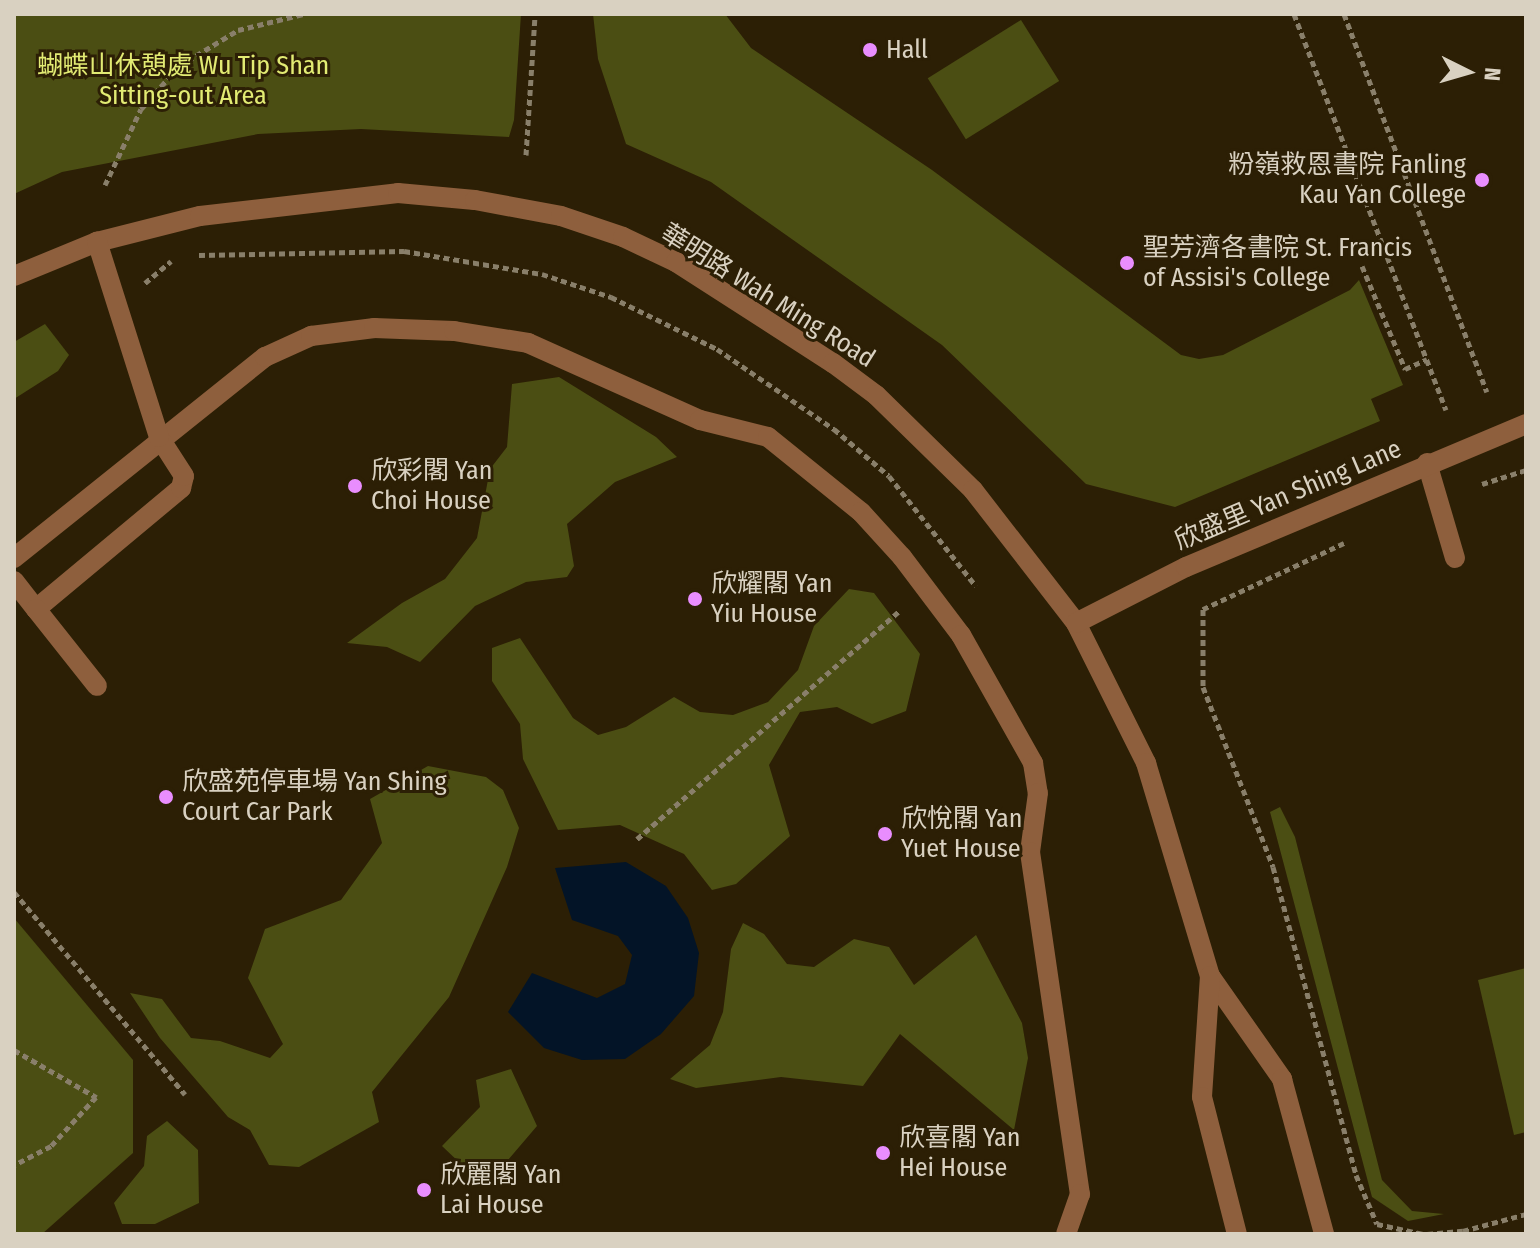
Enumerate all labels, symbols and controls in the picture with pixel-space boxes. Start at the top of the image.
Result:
north arrow [1428,32,1508,112]
place label: Hall [886,34,928,66]
marker: Hall [861,41,879,59]
park label: 蝴蝶山休憩處 Wu Tip Shan Sitting-out Area [37,50,329,112]
text: N [1478,66,1506,82]
place label: 粉嶺救恩書院 Fanling Kau Yan College [1228,149,1466,210]
marker: 粉嶺救恩書院 Fanling Kau Yan College [1473,171,1491,189]
street label: 華明路 Wah Ming Road [655,218,881,374]
place label: 聖芳濟各書院 St. Francis of Assisi's College [1143,232,1412,294]
marker: 聖芳濟各書院 St. Francis of Assisi's College [1118,254,1136,272]
street label: 欣盛里 Yan Shing Lane [1170,433,1406,557]
place label: 欣彩閣 Yan Choi House [371,455,492,516]
marker: 欣彩閣 Yan Choi House [346,477,364,495]
place label: 欣耀閣 Yan Yiu House [711,568,832,630]
marker: 欣耀閣 Yan Yiu House [686,590,704,608]
place label: 欣盛苑停車場 Yan Shing Court Car Park [182,766,447,828]
marker: 欣盛苑停車場 Yan Shing Court Car Park [157,788,175,806]
place label: 欣悅閣 Yan Yuet House [901,803,1022,864]
marker: 欣悅閣 Yan Yuet House [876,825,894,843]
place label: 欣喜閣 Yan Hei House [899,1122,1020,1184]
marker: 欣喜閣 Yan Hei House [874,1144,892,1162]
place label: 欣麗閣 Yan Lai House [440,1159,561,1220]
marker: 欣麗閣 Yan Lai House [415,1181,433,1199]

